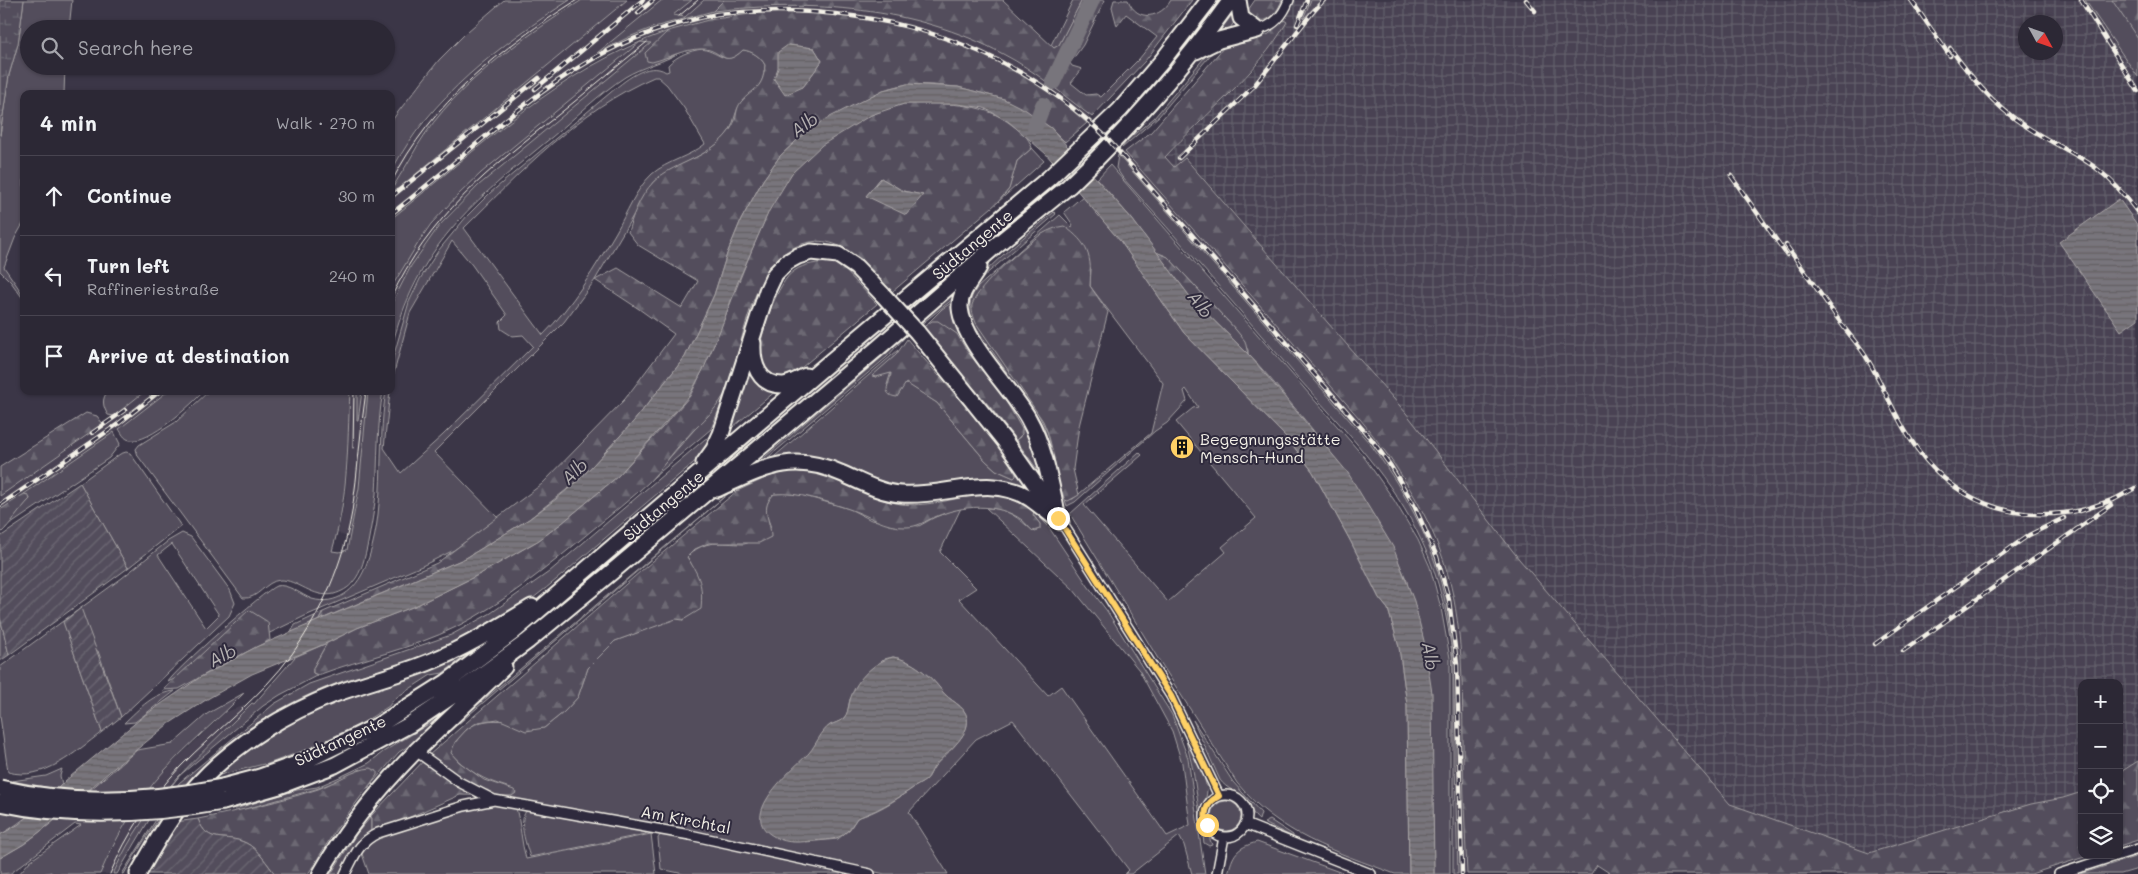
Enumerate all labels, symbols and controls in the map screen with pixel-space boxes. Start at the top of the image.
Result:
north arrow [2018,15,2063,60]
search box [20,20,395,75]
icon: search [38,34,66,62]
text: Search here [78,35,194,60]
water label: Alb [785,106,823,142]
text: 4 min [40,109,97,136]
text: Walk · 270 m [276,112,375,133]
icon: ahead [40,182,68,210]
text: Continue [87,183,172,208]
text: 30 m [338,185,375,206]
street label: Südtangente [927,204,1017,284]
text: Turn left [87,253,170,278]
icon: left [40,262,68,290]
text: 240 m [329,265,375,286]
text: Raffineriestraße [87,278,219,299]
water label: Alb [1183,285,1219,323]
icon: arrive [40,342,68,370]
text: Arrive at destination [87,343,290,368]
place label: Begegnungsstätte Mensch-Hund [1200,428,1341,467]
building icon: Begegnungsstätte Mensch-Hund [1169,434,1195,460]
water label: Alb [555,453,593,489]
street label: Südtangente [618,465,708,545]
route end [1047,507,1070,530]
water label: Alb [204,638,240,672]
water label: Alb [1417,640,1445,672]
map controls [2078,679,2123,859]
button: + [2078,679,2123,724]
street label: Südtangente [291,710,389,770]
button: − [2078,724,2123,769]
button: locate [2078,769,2123,814]
street label: Am Kirchtal [639,800,733,838]
route start [1196,814,1219,837]
button: layers [2078,814,2123,859]

